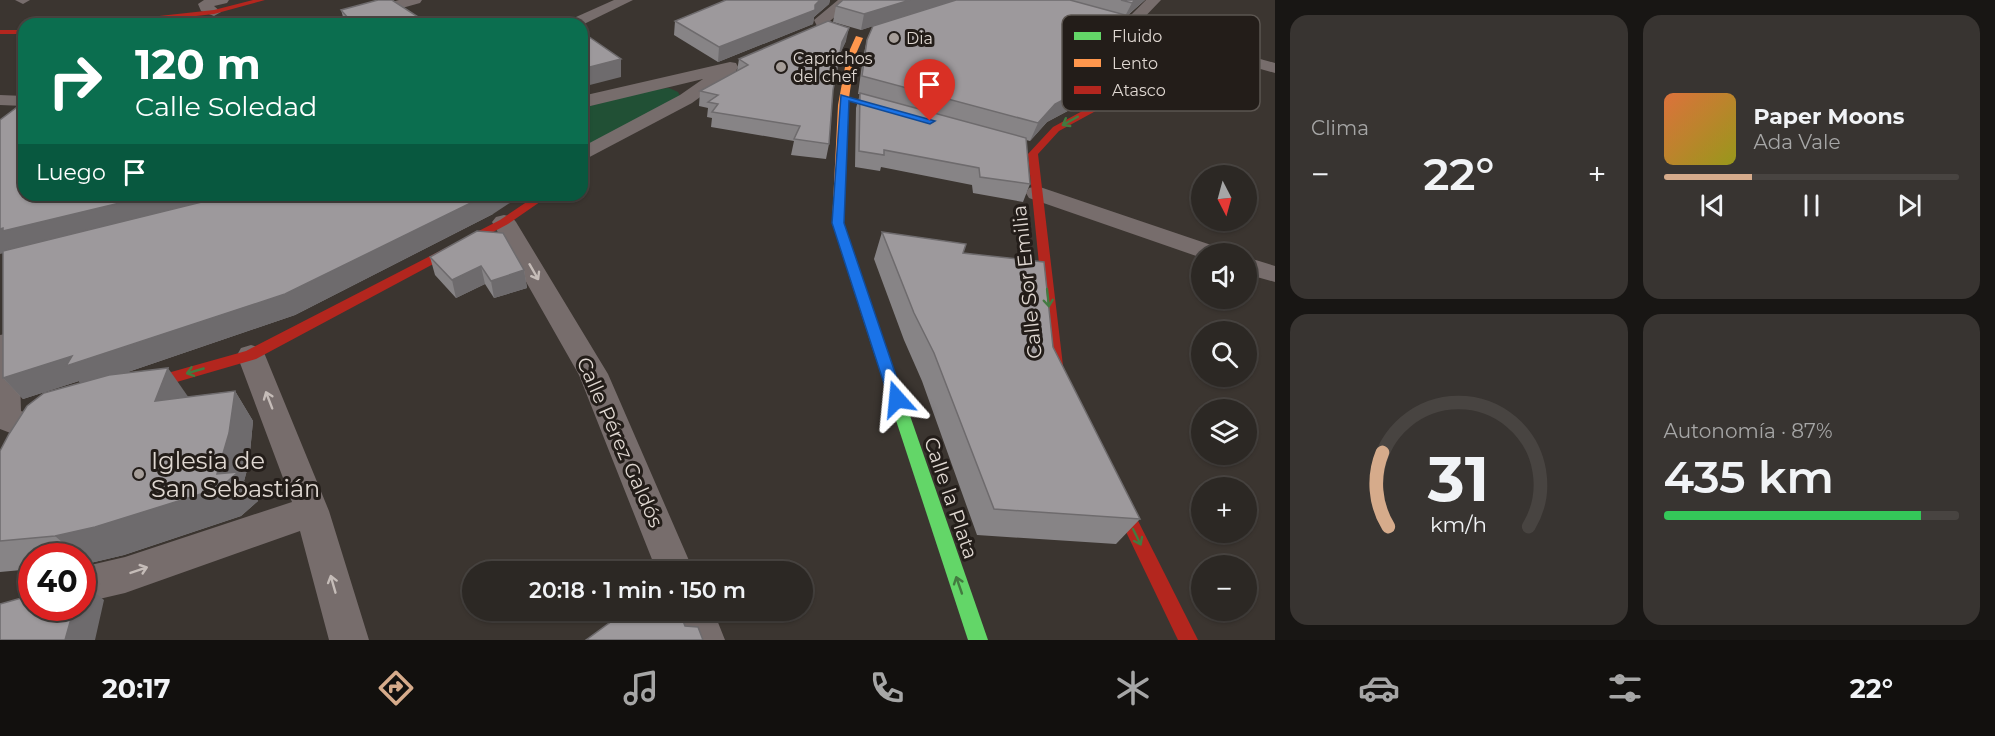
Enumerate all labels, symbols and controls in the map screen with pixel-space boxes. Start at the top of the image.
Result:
legend [1062,15,1260,111]
text: Fluido [1112,27,1162,46]
place label: Dia [906,29,933,48]
marker: Dia [887,31,901,45]
text: 120 m [135,38,261,90]
icon: right [36,42,114,120]
place label: Caprichos del chef [793,49,873,86]
text: Lento [1112,54,1158,73]
pin [904,59,955,121]
marker: Caprichos del chef [774,60,788,74]
icon: arrive [913,68,946,101]
text: Atasco [1112,81,1166,100]
text: Calle Soledad [135,90,317,123]
text: Paper Moons [1754,103,1904,130]
one-way arrow [1062,115,1079,127]
text: Clima [1311,116,1369,140]
text: Ada Vale [1754,130,1840,154]
text: 22° [1423,146,1494,201]
text: − [1311,154,1330,194]
text: + [1588,154,1607,194]
icon: arrive [118,156,151,189]
text: Luego [36,159,106,186]
north arrow [1191,165,1257,231]
map controls [1191,165,1257,621]
icon: previous [1696,189,1729,222]
icon: pause [1795,189,1828,222]
icon: next [1893,189,1926,222]
street label: Calle Sor Emilia [1007,204,1047,360]
button: sound [1191,243,1257,309]
one-way arrow [528,263,540,280]
one-way arrow [1043,288,1054,308]
button: search [1191,321,1257,387]
street label: Calle Pérez Galdós [572,353,668,531]
one-way arrow [186,366,205,377]
position arrow [865,367,929,431]
one-way arrow [263,391,274,410]
button: layers [1191,399,1257,465]
text: Autonomía · 87% [1664,419,1832,443]
street label: Calle la Plata [919,434,983,562]
text: 31 [1427,441,1489,517]
place label: Iglesia de San Sebastián [151,446,320,503]
text: 435 km [1664,449,1834,504]
marker: Iglesia de San Sebastián [132,467,146,481]
button: + [1191,477,1257,543]
text: km/h [1430,511,1487,537]
one-way arrow [1132,528,1144,546]
speed limit sign: 40 [18,543,96,621]
button: − [1191,555,1257,621]
one-way arrow [129,564,148,575]
one-way arrow [327,575,338,594]
one-way arrow [953,576,964,594]
text: 20:18 · 1 min · 150 m [529,577,746,604]
icon: directions [375,667,417,709]
icon: music [620,667,662,709]
icon: phone [866,667,908,709]
icon: climate [1112,667,1154,709]
icon: car [1358,667,1400,709]
icon: filters [1604,667,1646,709]
text: 20:17 [102,672,171,705]
text: 22° [1850,672,1893,705]

